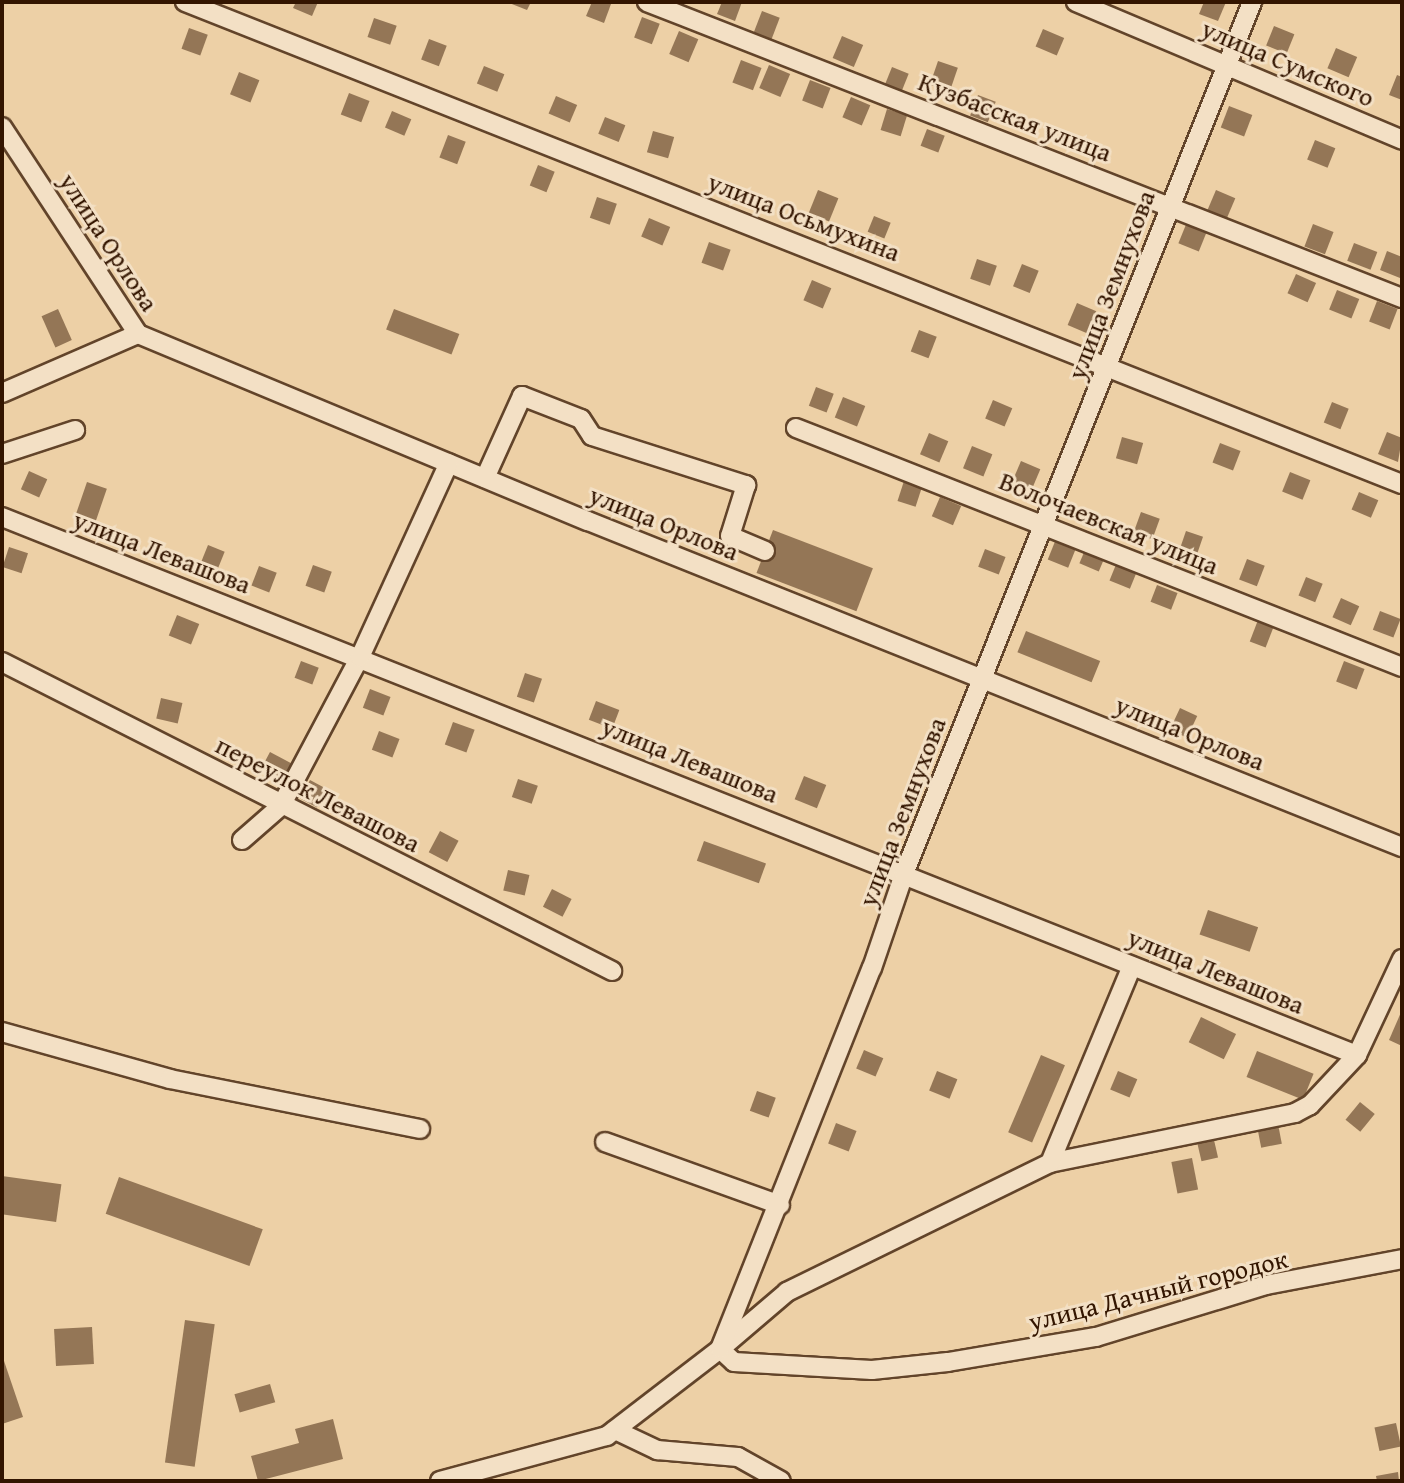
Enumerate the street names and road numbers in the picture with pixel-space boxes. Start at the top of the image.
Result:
street label: улица Сумского [1197,13,1379,113]
street label: Кузбасская улица [914,66,1116,168]
street label: улица Осьмухина [703,166,905,268]
street label: улица Орлова [53,167,165,317]
street label: улица Земнухова [1061,186,1161,384]
street label: Волочаевская улица [995,465,1223,581]
street label: улица Орлова [585,479,743,567]
street label: улица Левашова [69,504,255,600]
street label: улица Орлова [1111,689,1269,777]
street label: улица Левашова [597,710,783,810]
street label: улица Земнухова [852,713,952,911]
street label: переулок Левашова [211,729,425,859]
street label: улица Левашова [1123,921,1309,1021]
street label: улица Дачный городок [1025,1243,1291,1337]

